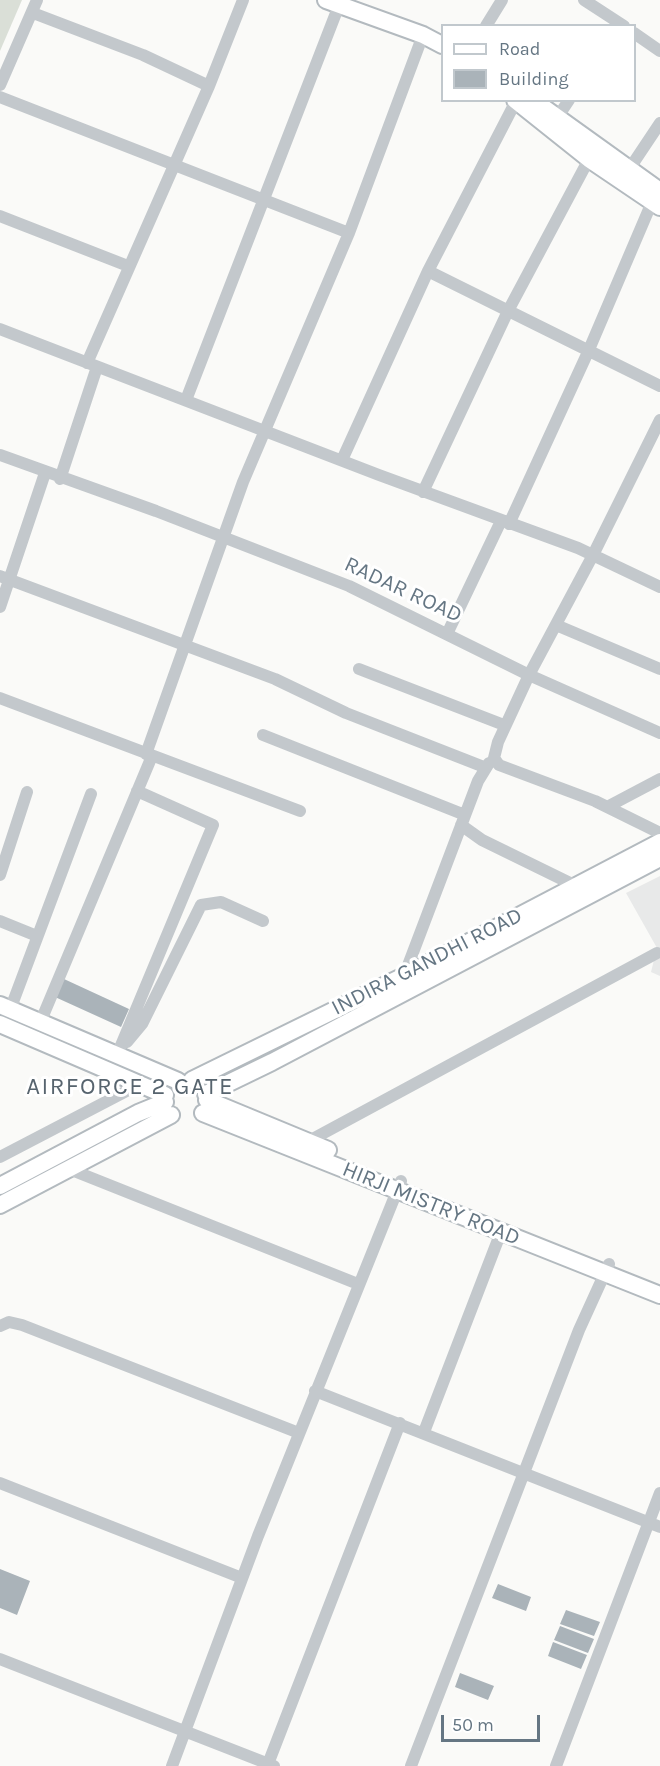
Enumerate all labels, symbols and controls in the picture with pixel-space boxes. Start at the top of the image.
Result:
legend [441,24,636,102]
text: Road [499,38,540,60]
text: Building [499,68,569,90]
street label: RADAR ROAD [340,551,466,629]
street label: INDIRA GANDHI ROAD [327,902,527,1022]
district label: AIRFORCE 2 GATE [26,1073,234,1101]
street label: HIRJI MISTRY ROAD [338,1156,524,1252]
scale bar [444,1703,543,1741]
text: 50 m [452,1714,494,1736]

